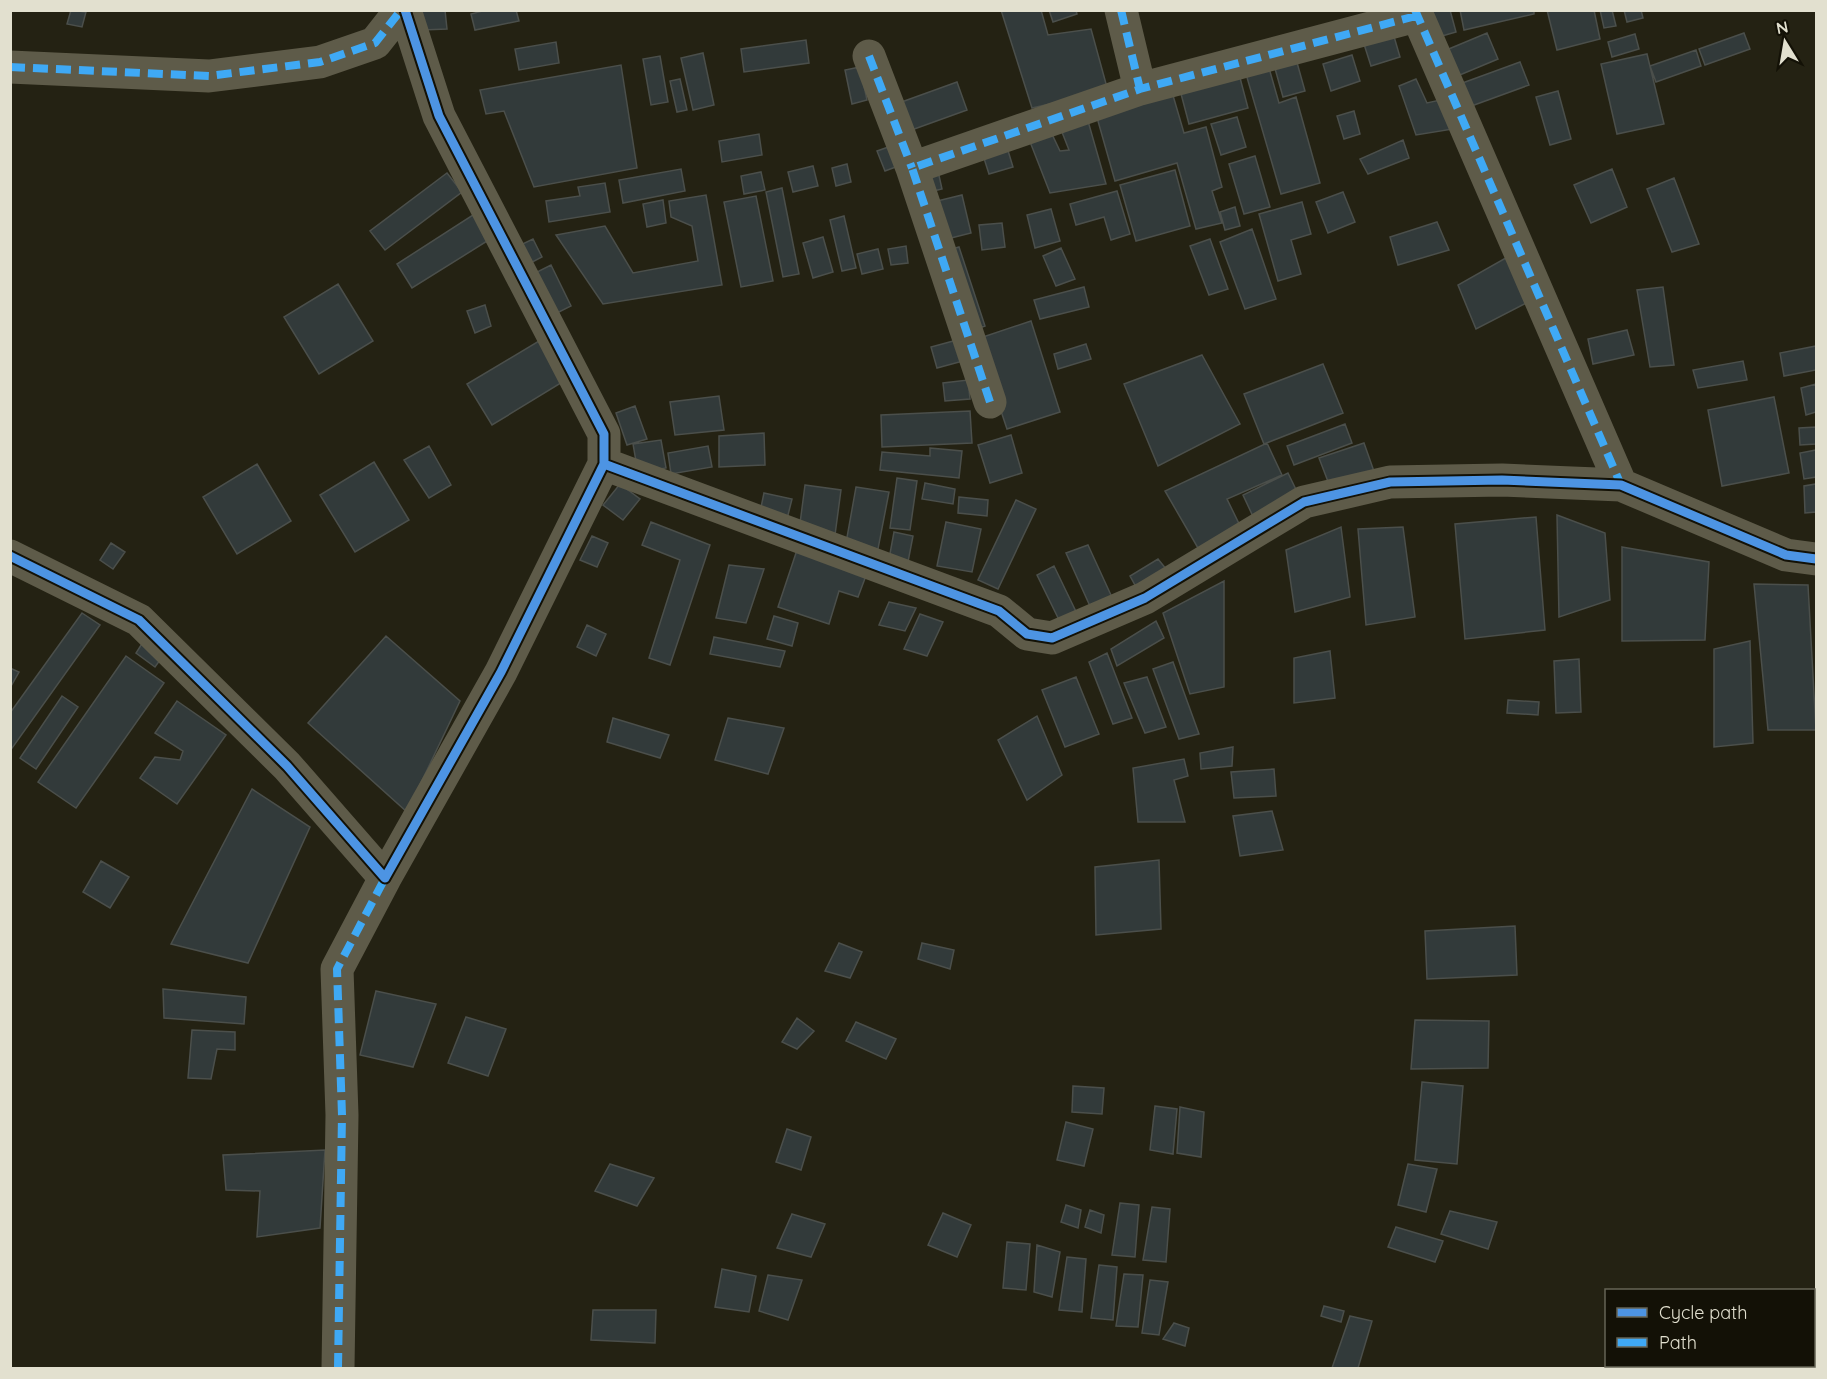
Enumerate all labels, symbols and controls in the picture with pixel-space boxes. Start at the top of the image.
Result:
north arrow [1755,12,1815,72]
text: N [1774,16,1790,38]
legend [1605,1289,1815,1367]
text: Cycle path [1659,1301,1747,1324]
text: Path [1659,1331,1697,1354]

